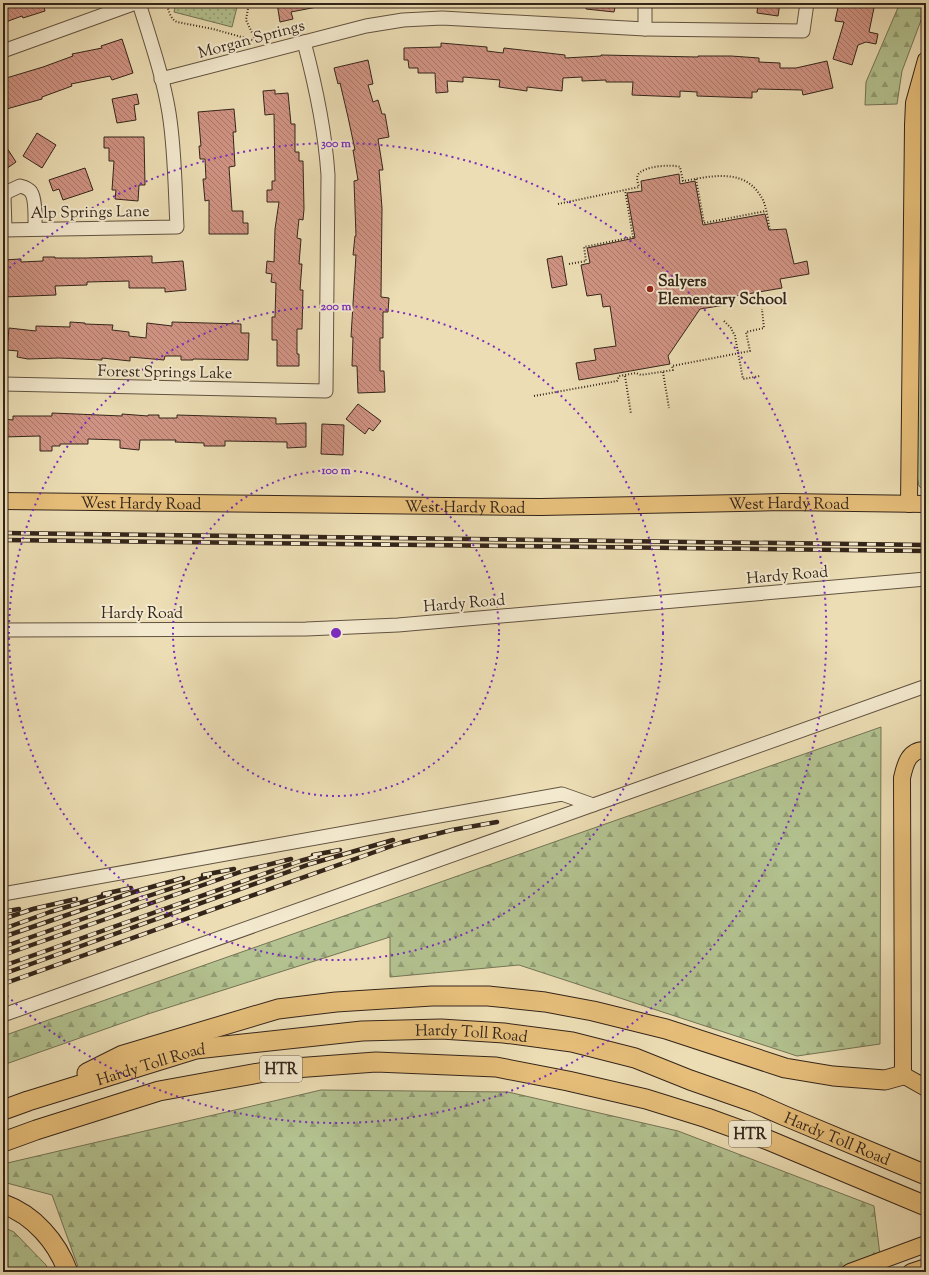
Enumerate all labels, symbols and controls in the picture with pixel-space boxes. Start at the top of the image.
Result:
street label: Morgan Springs [196,15,308,66]
text: 300 m [321,135,351,153]
street label: Alp Springs Lane [30,201,150,226]
place label: Salyers Elementary School [658,271,788,312]
marker: Salyers Elementary School [645,284,655,294]
text: 200 m [321,298,351,316]
street label: Forest Springs Lake [97,361,232,386]
text: 100 m [320,462,351,480]
street label: West Hardy Road [80,493,202,517]
street label: West Hardy Road [728,493,850,517]
street label: West Hardy Road [404,496,526,521]
street label: Hardy Road [745,561,829,592]
street label: Hardy Road [422,589,506,620]
street label: Hardy Road [101,603,183,626]
centre of rings [329,626,343,640]
street label: Hardy Toll Road [415,1020,529,1050]
street label: Hardy Toll Road [94,1039,207,1093]
road number: HTR [260,1056,302,1082]
street label: Hardy Toll Road [780,1108,893,1173]
road number: HTR [729,1121,771,1147]

